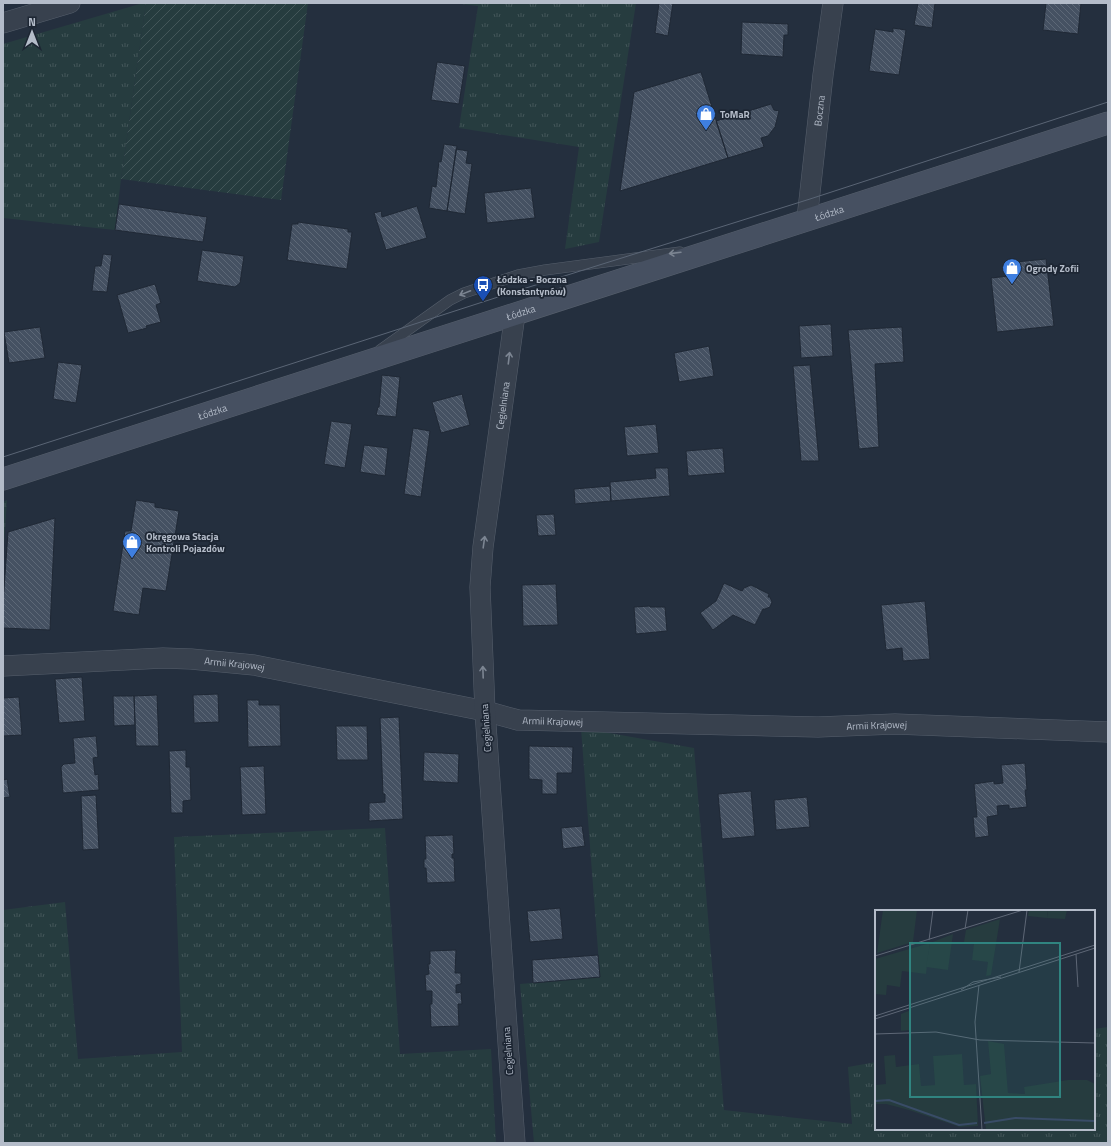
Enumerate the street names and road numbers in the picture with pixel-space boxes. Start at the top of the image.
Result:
street label: Boczna [810,95,828,127]
street label: Łódzka [812,201,846,225]
street label: Łódzka [503,300,537,324]
street label: Cegielniana [492,381,513,430]
street label: Łódzka [195,400,229,424]
street label: Armii Krajowej [204,653,266,674]
street label: Cegielniana [477,704,495,752]
street label: Armii Krajowej [522,713,583,729]
street label: Armii Krajowej [846,716,907,733]
street label: Cegielniana [499,1027,517,1075]

